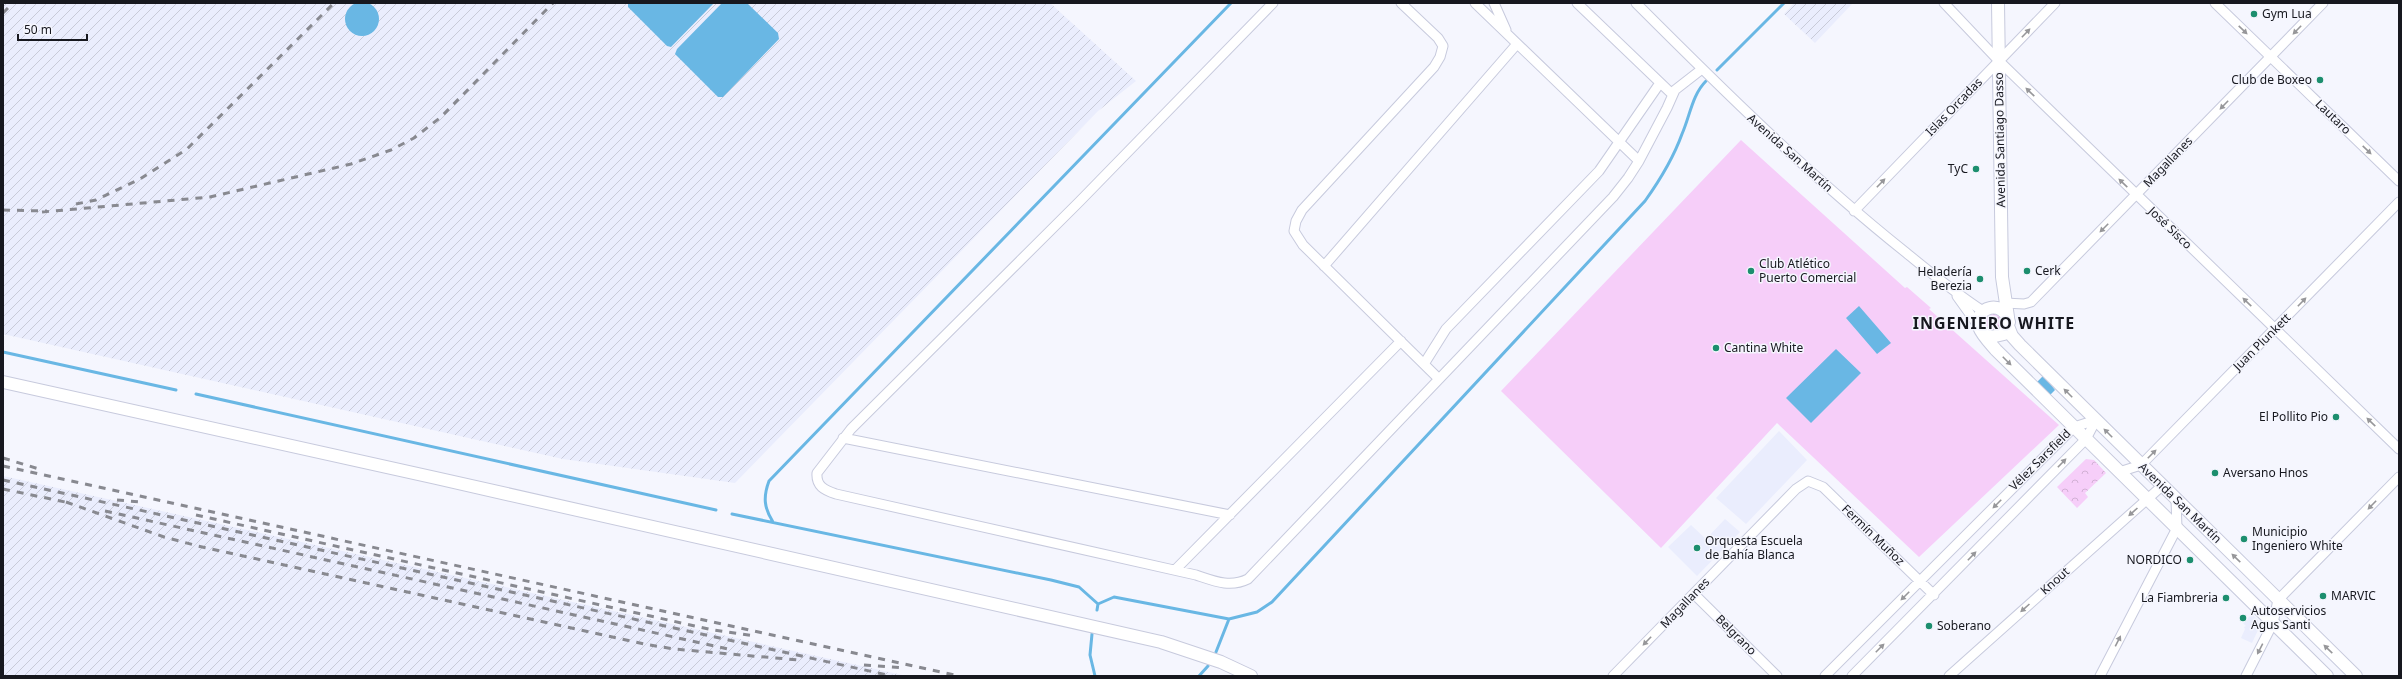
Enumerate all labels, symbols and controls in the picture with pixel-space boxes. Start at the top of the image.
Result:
place label: Gym Lua [2262,5,2312,22]
marker: Gym Lua [2249,9,2259,19]
scale bar [18,16,87,42]
text: 50 m [24,21,52,38]
one-way arrow [2238,25,2248,35]
one-way arrow [2292,25,2302,35]
one-way arrow [2021,28,2031,38]
place label: Club de Boxeo [2231,71,2312,88]
street label: Avenida Santiago Dasso [1990,72,2009,208]
street label: Islas Orcadas [1921,74,1986,140]
marker: Club de Boxeo [2315,75,2325,85]
one-way arrow [2025,87,2035,97]
street label: Lautaro [2312,95,2355,138]
one-way arrow [2219,100,2229,110]
street label: Avenida San Martín [1744,110,1837,196]
street label: Magallanes [2139,132,2196,191]
one-way arrow [2362,145,2371,154]
place label: TyC [1948,160,1968,177]
marker: TyC [1971,164,1981,174]
one-way arrow [1876,178,1886,188]
one-way arrow [2118,178,2128,187]
street label: José Sisco [2144,202,2196,253]
one-way arrow [2099,223,2109,233]
place label: Club Atlético Puerto Comercial [1759,255,1856,286]
place label: Cerk [2035,262,2061,279]
place label: Heladería Berezia [1918,263,1972,294]
marker: Club Atlético Puerto Comercial [1746,266,1756,276]
marker: Cerk [2022,266,2032,276]
marker: Heladería Berezia [1975,274,1985,284]
one-way arrow [2297,297,2307,307]
one-way arrow [2242,298,2252,307]
street label: Juan Plunkett [2228,309,2295,375]
district label: INGENIERO WHITE [1913,312,2075,334]
place label: Cantina White [1724,339,1803,356]
marker: Cantina White [1711,343,1721,353]
one-way arrow [2002,356,2012,366]
one-way arrow [2063,388,2073,398]
place label: El Pollito Pio [2259,408,2328,425]
marker: El Pollito Pio [2331,412,2341,422]
one-way arrow [2366,417,2376,427]
street label: Vélez Sarsfield [2005,425,2074,494]
one-way arrow [2103,428,2113,438]
one-way arrow [2147,449,2157,459]
one-way arrow [2057,458,2067,468]
street label: Avenida San Martín [2135,458,2226,547]
place label: Aversano Hnos [2223,464,2308,481]
marker: Aversano Hnos [2210,468,2220,478]
one-way arrow [1992,499,2002,509]
street label: Fermín Muñoz [1838,500,1909,569]
one-way arrow [2367,500,2377,510]
one-way arrow [2127,507,2138,516]
place label: Municipio Ingeniero White [2252,523,2343,554]
place label: Orquesta Escuela de Bahía Blanca [1705,532,1803,563]
marker: Municipio Ingeniero White [2239,534,2249,544]
marker: Orquesta Escuela de Bahía Blanca [1692,543,1702,553]
one-way arrow [1967,551,1976,561]
place label: NORDICO [2126,551,2182,568]
one-way arrow [2231,553,2241,563]
marker: NORDICO [2185,555,2195,565]
street label: Knout [2036,563,2073,598]
street label: Magallanes [1656,573,1713,632]
place label: MARVIC [2331,587,2376,604]
place label: La Fiambreria [2141,589,2218,606]
one-way arrow [1900,591,1910,601]
marker: MARVIC [2318,591,2328,601]
marker: La Fiambreria [2221,593,2231,603]
place label: Autoservicios Agus Santi [2251,602,2326,633]
one-way arrow [2020,603,2030,612]
street label: Belgrano [1712,611,1760,659]
marker: Autoservicios Agus Santi [2238,613,2248,623]
place label: Soberano [1937,617,1991,634]
marker: Soberano [1924,621,1934,631]
one-way arrow [1642,636,1652,646]
one-way arrow [2115,636,2121,647]
one-way arrow [2257,643,2263,655]
one-way arrow [1875,644,1885,653]
one-way arrow [2323,644,2333,654]

